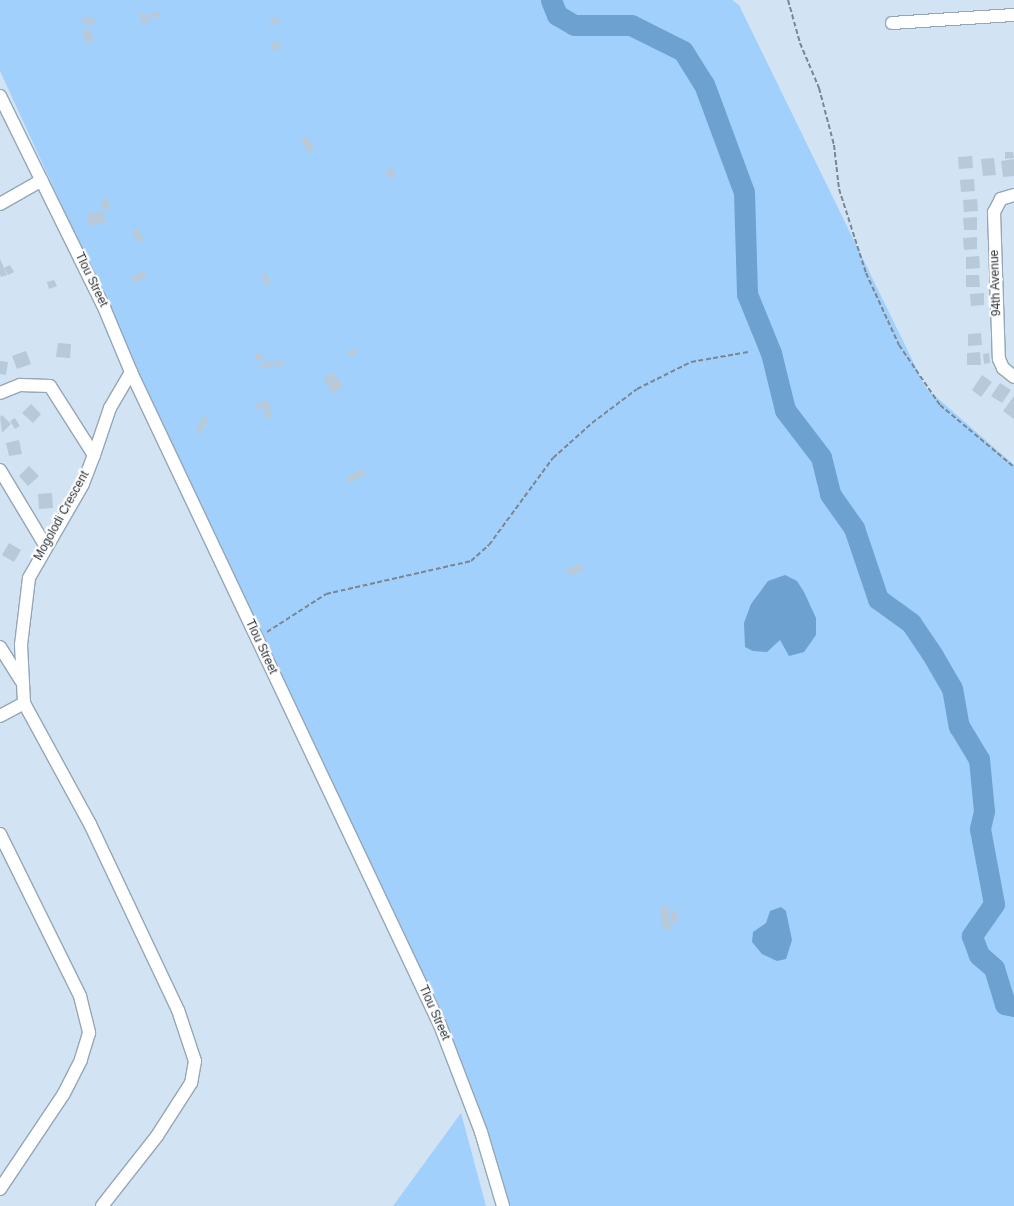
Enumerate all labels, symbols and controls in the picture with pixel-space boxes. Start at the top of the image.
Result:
street label: 94th Avenue [988,249,1004,317]
street label: Tlou Street [72,250,110,310]
street label: Mogolodi Crescent [31,469,93,563]
street label: Tlou Street [242,617,280,677]
street label: Tlou Street [415,983,453,1043]

